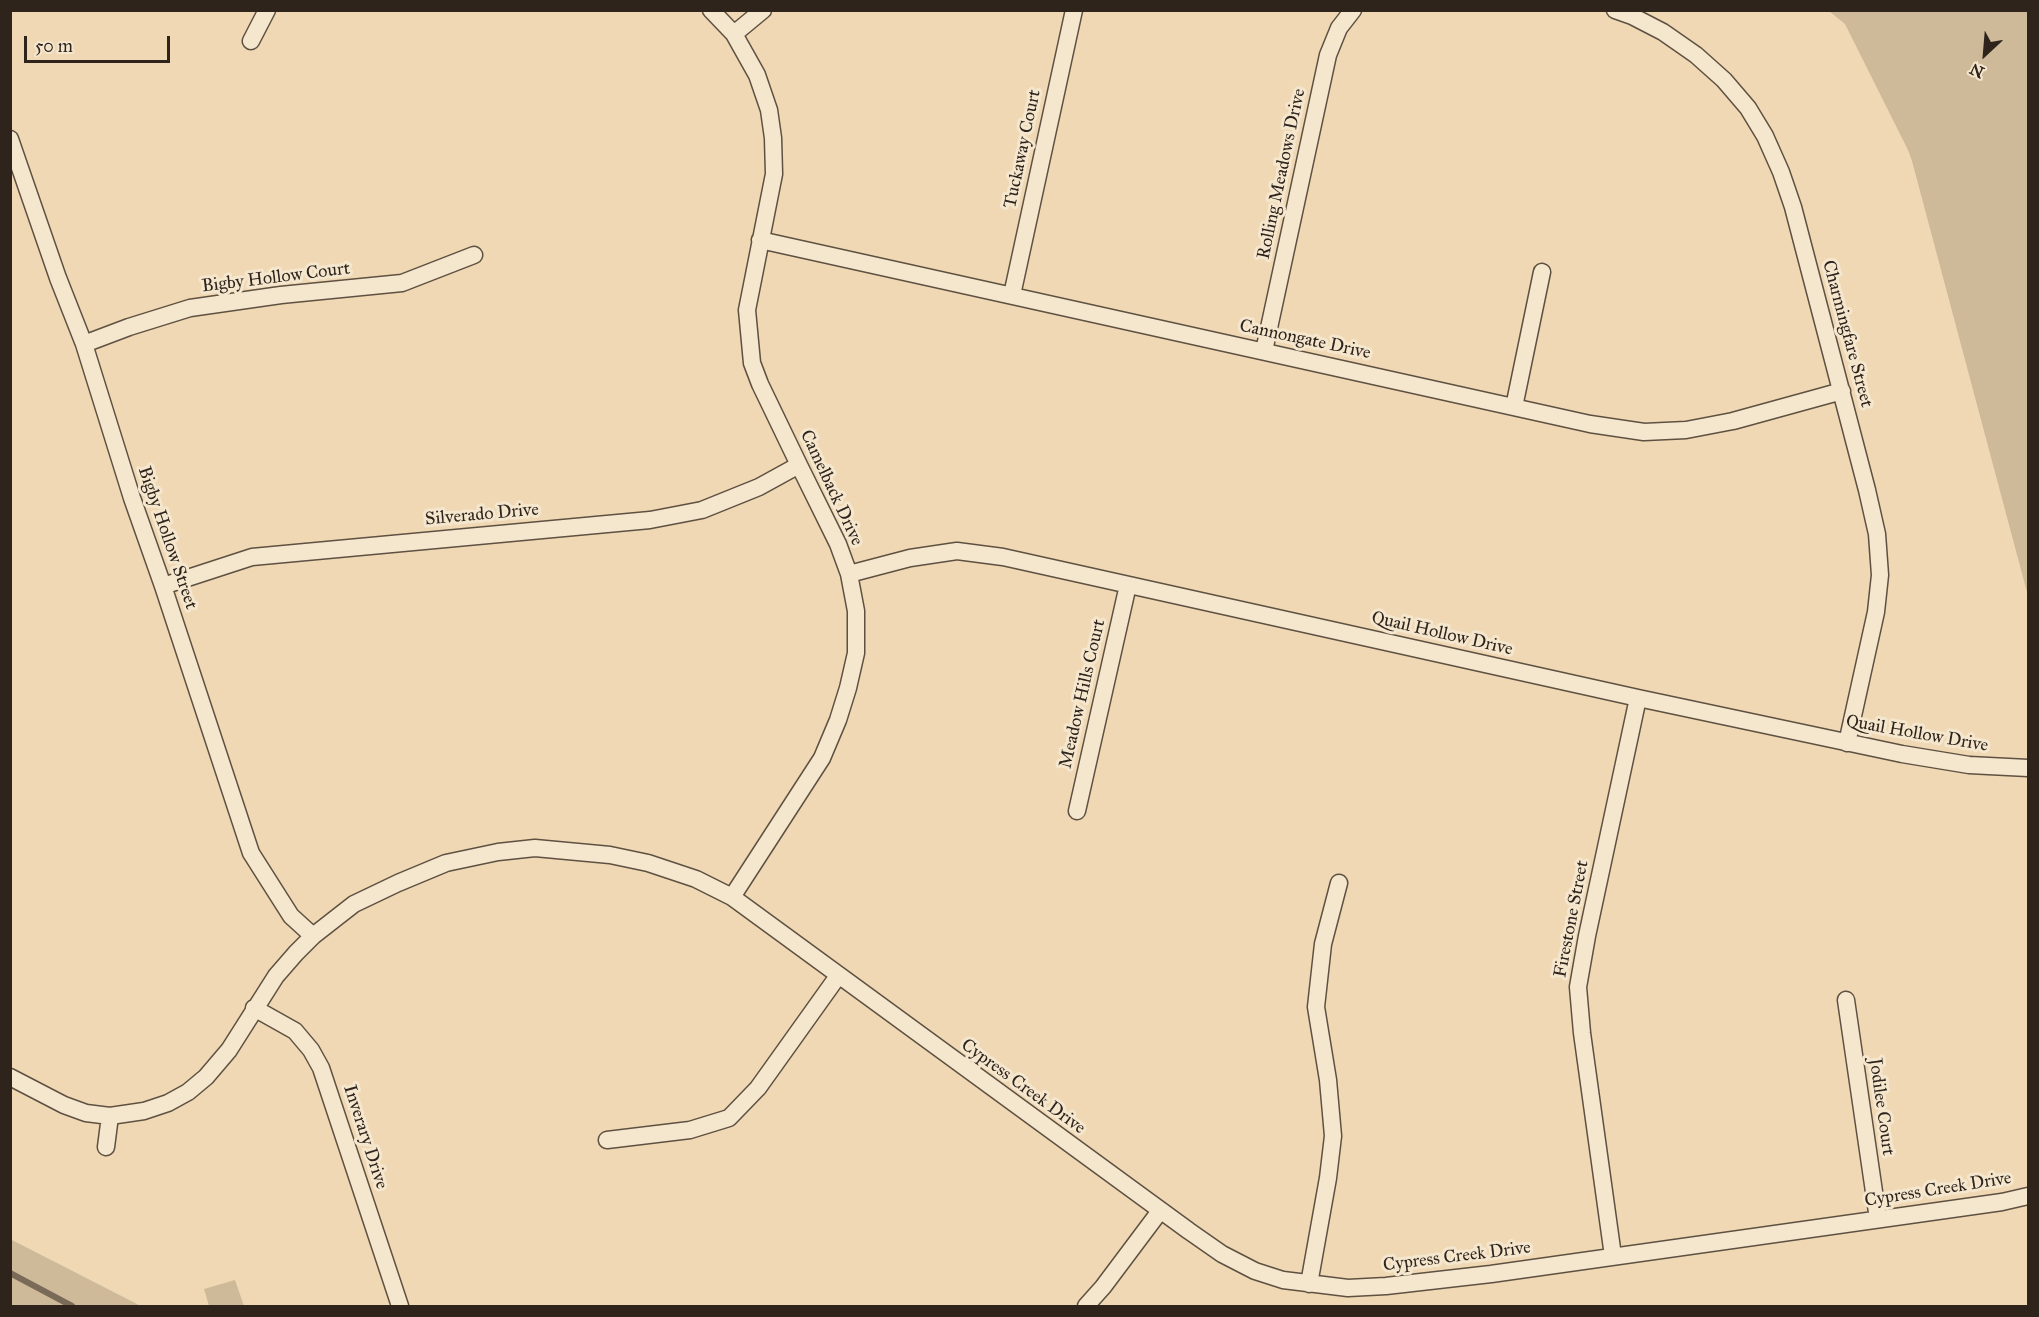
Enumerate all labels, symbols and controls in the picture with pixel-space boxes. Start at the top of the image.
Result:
scale bar [27,24,172,62]
north arrow [1955,24,2015,84]
text: 50 m [35,35,73,57]
text: N [1967,59,1987,82]
street label: Rolling Meadows Drive [1253,87,1311,261]
street label: Tuckaway Court [1000,88,1046,210]
street label: Bigby Hollow Court [201,258,351,298]
street label: Charmingfare Street [1817,258,1877,410]
street label: Cannongate Drive [1237,316,1373,364]
street label: Camelback Drive [795,427,867,549]
street label: Bigby Hollow Street [132,464,202,612]
street label: Silverado Drive [424,499,540,531]
street label: Quail Hollow Drive [1369,607,1515,661]
street label: Meadow Hills Court [1055,617,1111,771]
street label: Quail Hollow Drive [1844,711,1990,757]
street label: Firestone Street [1550,859,1594,979]
street label: Cypress Creek Drive [957,1035,1089,1139]
street label: Jodilee Court [1863,1057,1899,1157]
street label: Inverary Drive [338,1082,392,1192]
street label: Cypress Creek Drive [1863,1168,2013,1212]
street label: Cypress Creek Drive [1382,1237,1532,1277]

